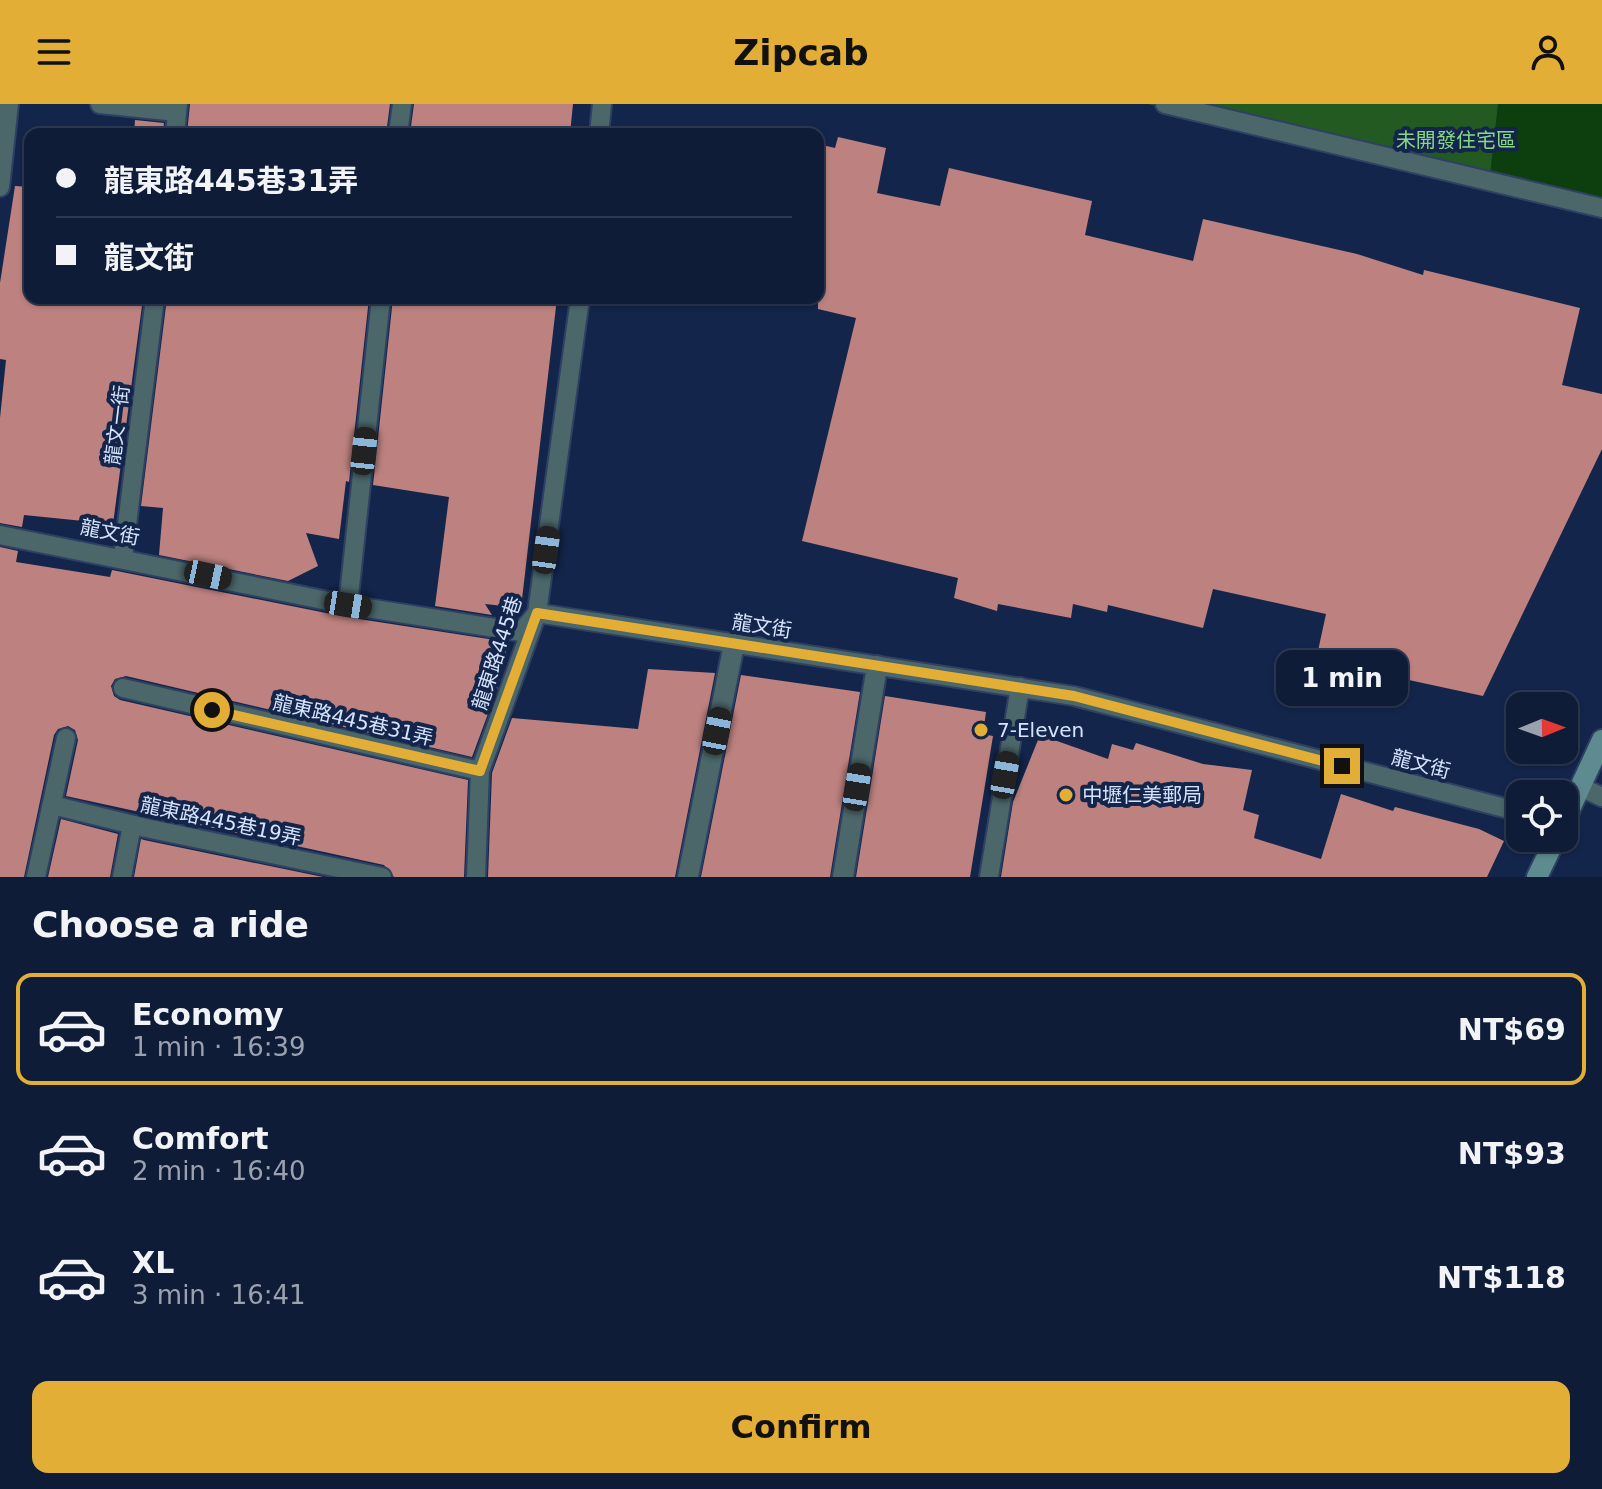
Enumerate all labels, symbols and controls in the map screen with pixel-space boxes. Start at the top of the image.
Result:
icon: menu [32,30,76,74]
icon: person [1526,30,1570,74]
text: Zipcab [733,32,869,73]
park label: 未開發住宅區 [1396,128,1516,152]
text: 龍東路445巷31弄 [104,163,358,198]
text: 龍文街 [104,240,194,275]
street label: 龍文一街 [100,384,134,466]
car [350,426,378,476]
street label: 龍文街 [78,514,142,550]
car [531,525,561,575]
car [182,558,234,592]
car [322,589,374,621]
street label: 龍東路445巷 [467,593,527,713]
street label: 龍文街 [730,609,794,643]
callout: 1 min [1276,650,1408,706]
text: 1 min [1301,663,1383,693]
street label: 龍東路445巷31弄 [271,690,435,750]
route start [194,692,230,728]
north arrow [1506,692,1578,764]
map controls [1506,692,1578,852]
car [701,705,733,757]
place label: 7-Eleven [997,718,1084,742]
marker: 7-Eleven [972,721,990,739]
street label: 龍文街 [1389,745,1453,783]
route end [1324,748,1360,784]
car [989,749,1021,801]
car [841,761,873,813]
button: locate [1506,780,1578,852]
place label: 中壢仁美郵局 [1082,783,1202,807]
marker: 中壢仁美郵局 [1057,786,1075,804]
street label: 龍東路445巷19弄 [138,792,304,850]
text: Choose a ride [32,904,309,945]
icon: car [36,993,108,1065]
text: Economy [132,997,284,1032]
text: NT$69 [1458,1012,1566,1047]
text: 1 min · 16:39 [132,1032,306,1062]
icon: car [36,1117,108,1189]
text: Comfort [132,1121,269,1156]
text: NT$93 [1458,1136,1566,1171]
text: 2 min · 16:40 [132,1156,306,1186]
icon: car [36,1241,108,1313]
text: XL [132,1245,174,1280]
text: NT$118 [1437,1260,1566,1295]
text: 3 min · 16:41 [132,1280,306,1310]
button: Confirm [32,1381,1570,1473]

